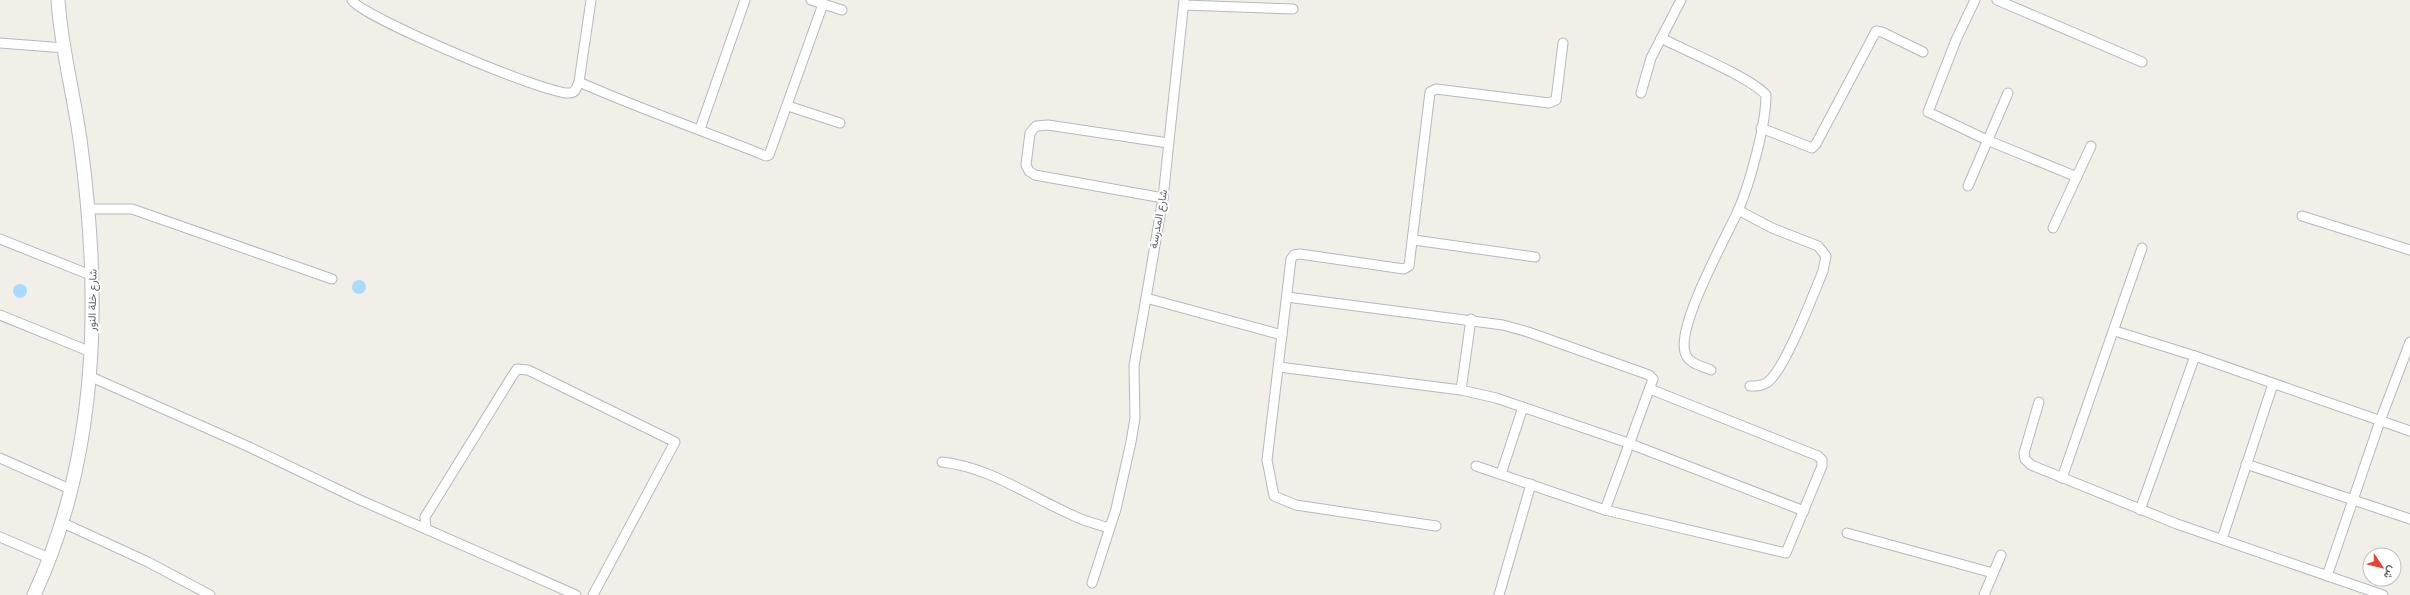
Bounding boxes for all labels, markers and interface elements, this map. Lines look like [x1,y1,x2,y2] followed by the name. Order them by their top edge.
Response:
[1147,188,1171,250] street label: شارع المدرسة
[85,269,101,332] street label: شارع خلة النور
[2362,547,2402,587] north arrow
[2381,563,2399,582] text: ش

